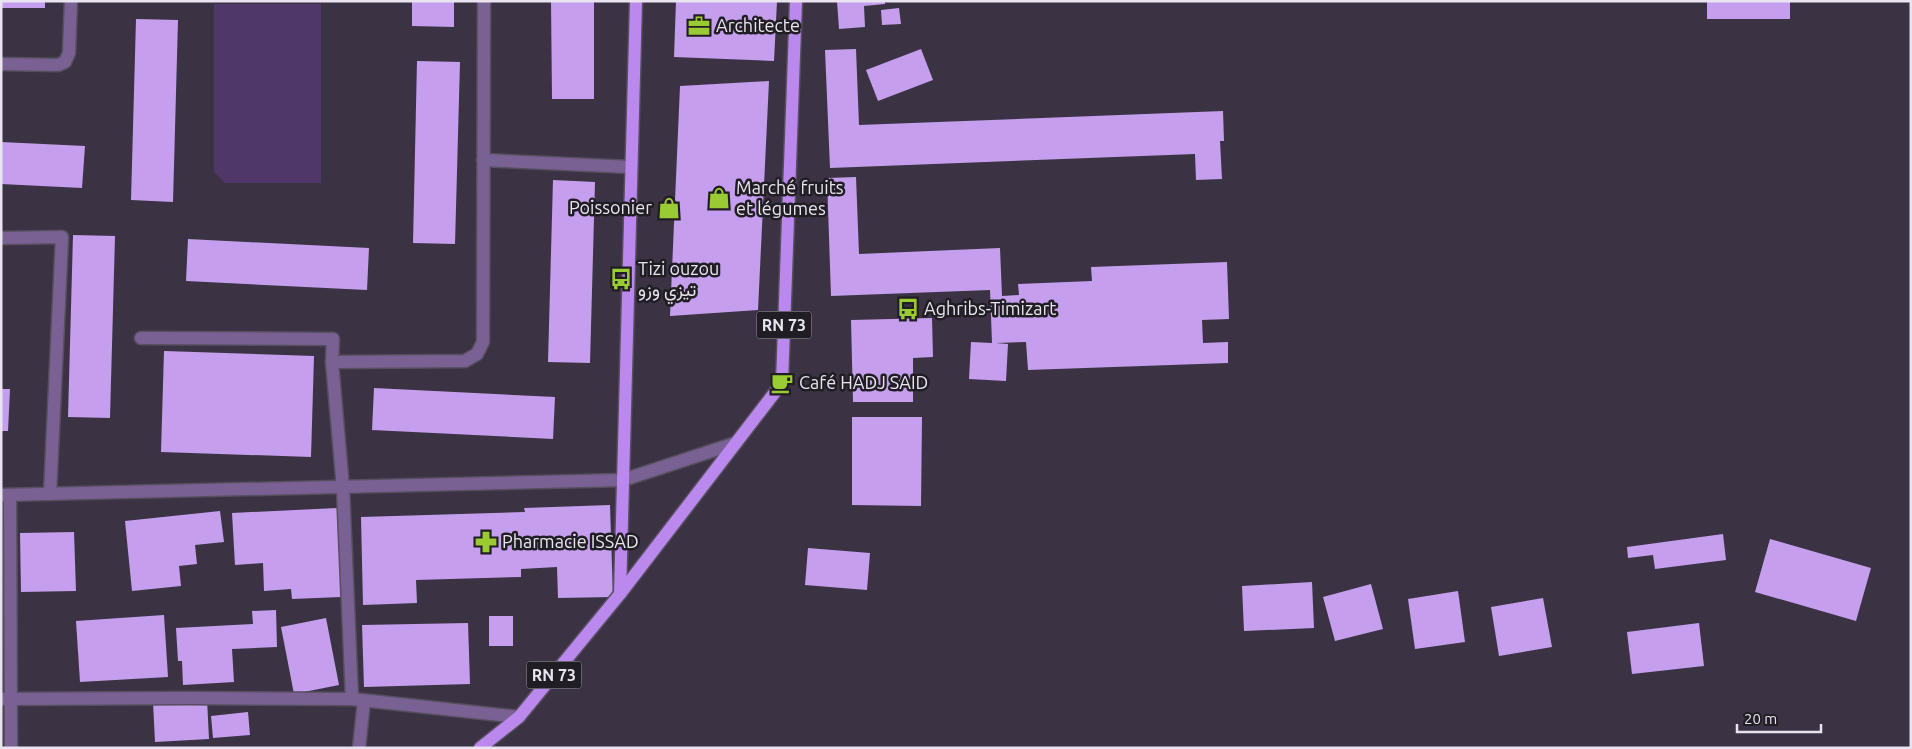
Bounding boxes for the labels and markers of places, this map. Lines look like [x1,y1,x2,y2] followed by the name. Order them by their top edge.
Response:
[686,13,712,39] office icon: Architecte
[716,15,800,35] place label: Architecte
[736,177,844,218] place label: Marché fruits et légumes
[706,185,732,211] shop icon: Marché fruits et légumes
[656,195,682,221] shop icon: Poissonier
[569,197,652,217] place label: Poissonier
[638,258,719,305] place label: Tizi ouzou تيزي وزو
[608,266,634,292] bus stop icon: Tizi ouzou تيزي وزو
[895,296,921,322] bus stop icon: Aghribs-Timizart
[924,298,1056,318] place label: Aghribs-Timizart
[769,370,795,396] cafe icon: Café HADJ SAID
[799,372,928,392] place label: Café HADJ SAID
[473,529,499,555] pharmacy icon: Pharmacie ISSAD
[502,531,639,551] place label: Pharmacie ISSAD

